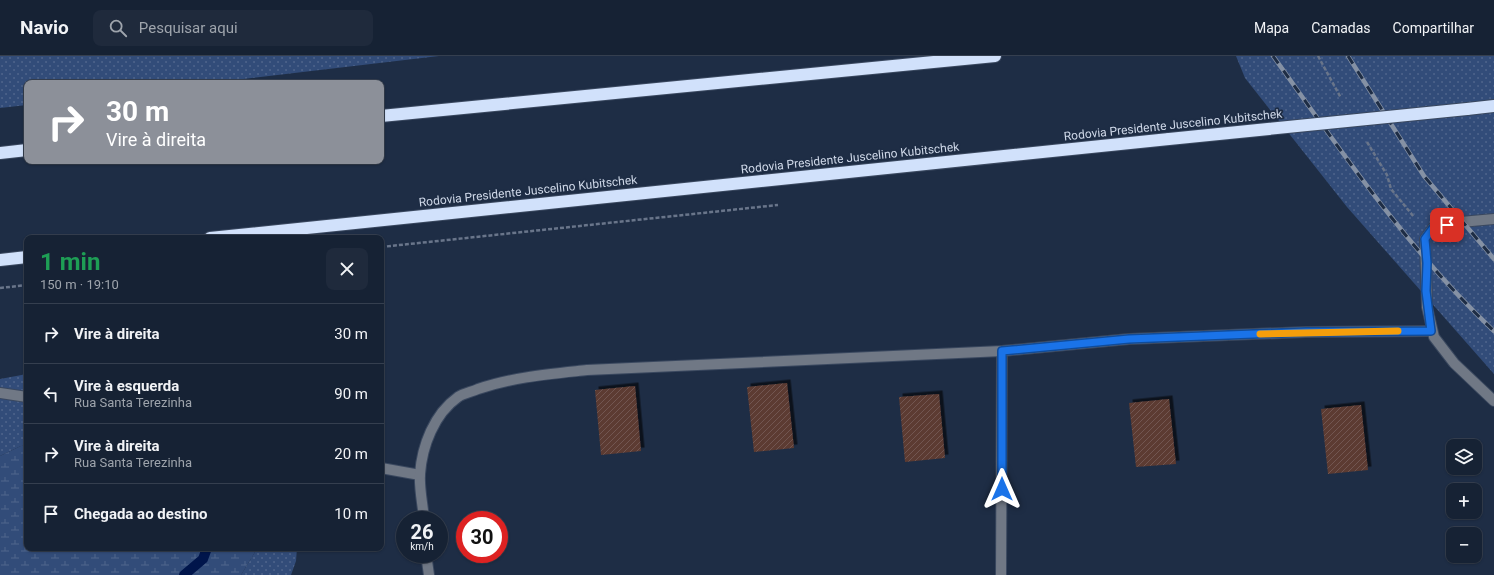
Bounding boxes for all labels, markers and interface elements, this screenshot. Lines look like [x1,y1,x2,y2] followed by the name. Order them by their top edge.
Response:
[93,10,373,46] search box
[20,16,69,39] text: Navio
[107,17,129,39] icon: search
[139,19,238,37] text: Pesquisar aqui
[1254,20,1289,36] text: Mapa
[1311,20,1371,36] text: Camadas
[1393,20,1474,36] text: Compartilhar
[106,95,169,128] text: 30 m
[40,96,92,148] icon: right
[1063,106,1284,143] street label: Rodovia Presidente Juscelino Kubitschek
[106,129,206,150] text: Vire à direita
[740,139,961,176] street label: Rodovia Presidente Juscelino Kubitschek
[418,172,639,209] street label: Rodovia Presidente Juscelino Kubitschek
[1430,208,1464,242] pin
[1436,214,1458,236] icon: arrive
[40,248,100,276] text: 1 min
[326,248,368,290] button: close
[40,277,119,292] text: 150 m · 19:10
[40,323,62,345] icon: right
[74,325,160,343] text: Vire à direita
[334,325,368,343] text: 30 m
[74,377,179,395] text: Vire à esquerda
[40,383,62,405] icon: left
[334,385,368,403] text: 90 m
[74,395,192,410] text: Rua Santa Terezinha
[74,437,160,455] text: Vire à direita
[1446,439,1482,563] map controls
[1446,439,1482,475] button: layers
[40,443,62,465] icon: right
[334,445,368,463] text: 20 m
[74,455,192,470] text: Rua Santa Terezinha
[981,468,1023,510] position arrow
[1446,483,1482,519] button: +
[40,503,62,525] icon: arrive
[74,505,208,523] text: Chegada ao destino
[334,505,368,523] text: 10 m
[456,511,508,563] speed limit sign: 30
[411,520,433,544] text: 26
[1446,527,1482,563] button: −
[410,541,434,552] text: km/h

